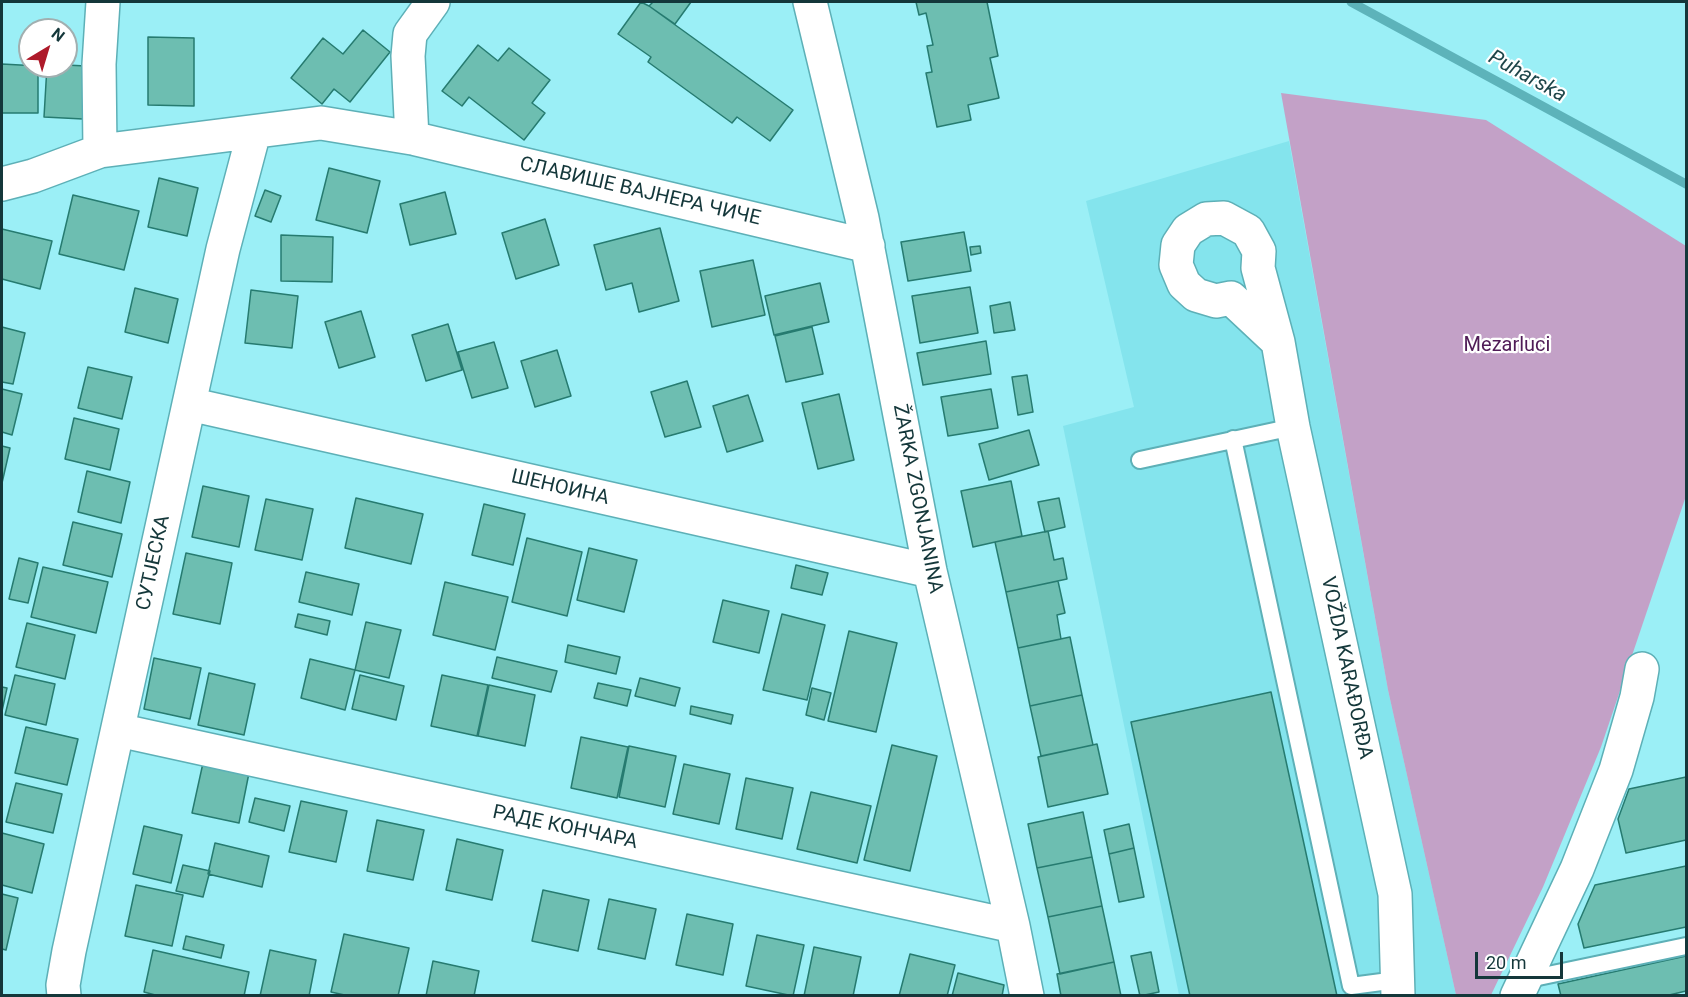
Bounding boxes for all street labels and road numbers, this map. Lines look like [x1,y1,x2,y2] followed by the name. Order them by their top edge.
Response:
[517,153,763,231] street label: СЛАВИШЕ ВАЈНЕРА ЧИЧЕ
[887,402,947,596] street label: ŽARKA ZGONJANINA
[509,465,611,511] street label: ШЕНОИНА
[132,513,176,613] street label: СУТЈЕСКА
[1315,575,1377,761] street label: VOŽDA KARAĐORĐA
[490,801,640,855] street label: РАДЕ КОНЧАРА

